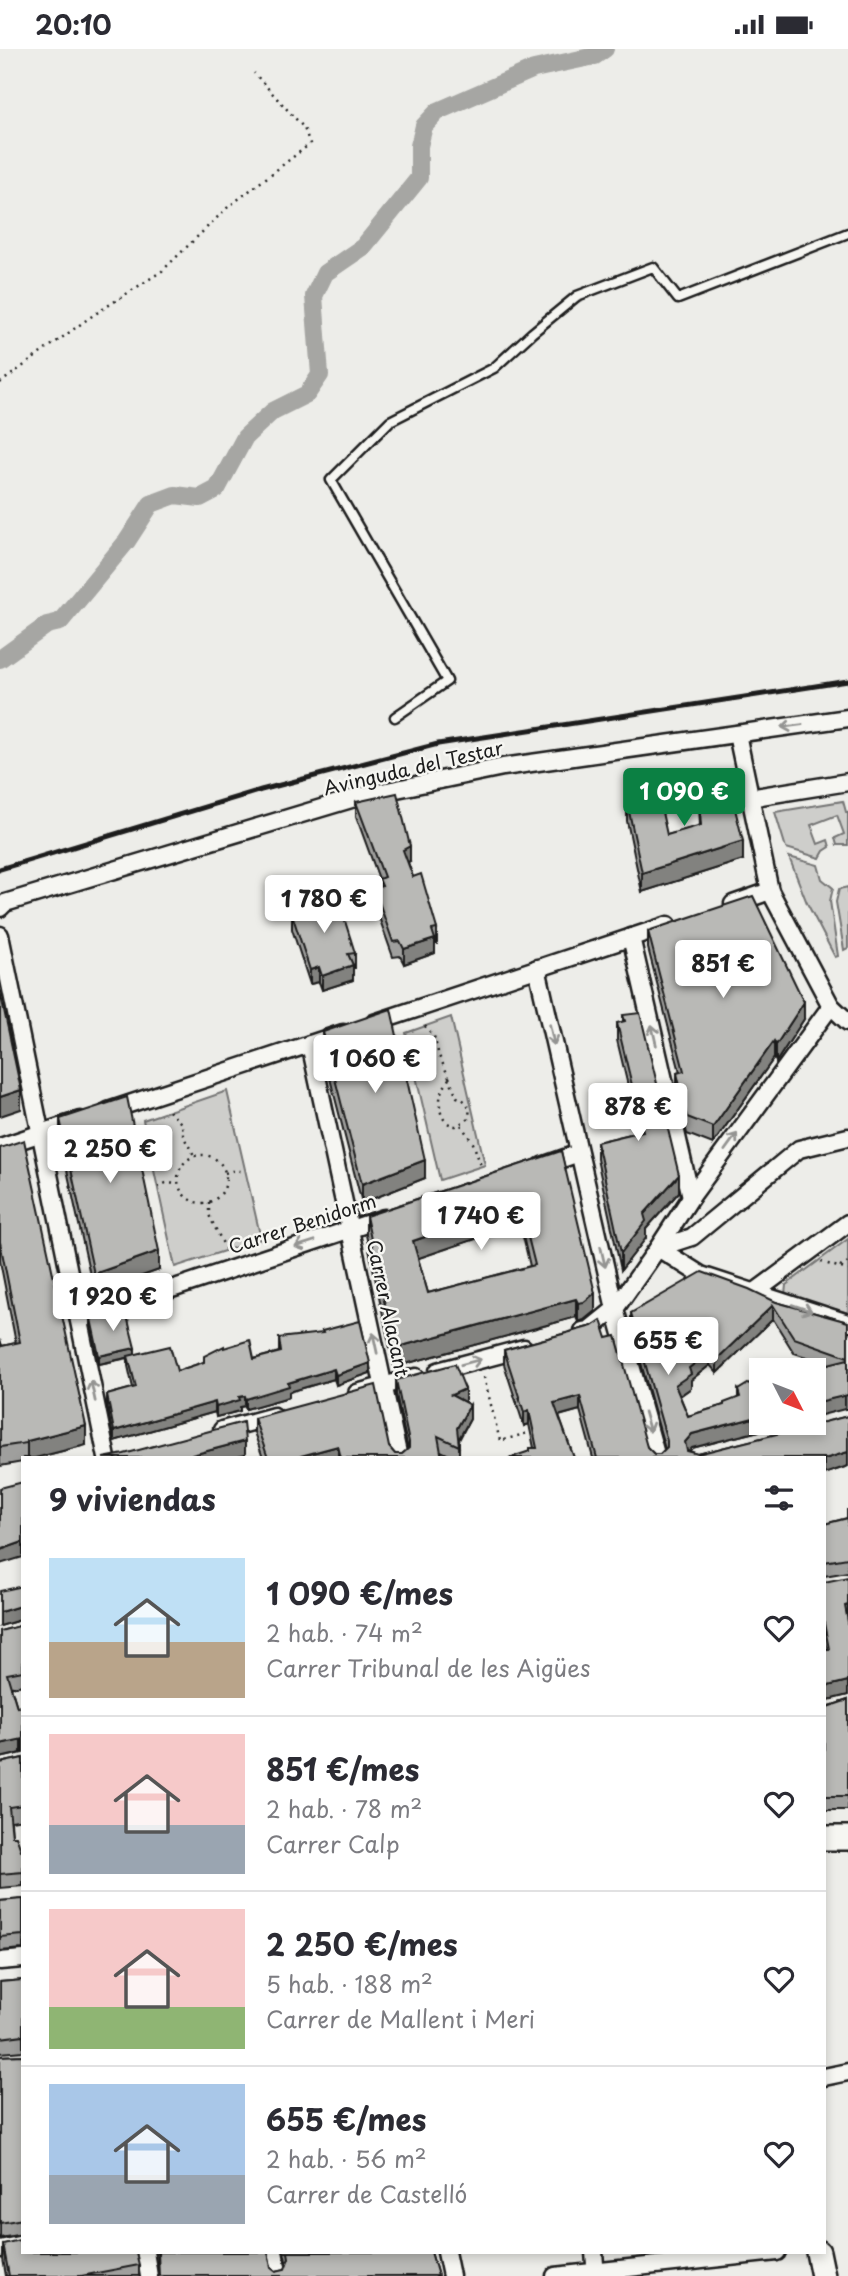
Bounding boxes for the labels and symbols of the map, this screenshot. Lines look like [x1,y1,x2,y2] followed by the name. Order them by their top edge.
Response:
[782,720,804,733] one-way arrow
[320,733,506,801] street label: Avinguda del Testar
[619,769,749,828] pin: 1 090 €
[259,875,389,935] pin: 1 780 €
[674,941,772,1000] pin: 851 €
[546,1023,560,1046] one-way arrow
[647,1024,660,1047] one-way arrow
[310,1035,440,1095] pin: 1 060 €
[589,1083,687,1143] pin: 878 €
[45,1125,175,1185] pin: 2 250 €
[724,1133,738,1152] one-way arrow
[225,1186,379,1260] street label: Carrer Benidorm
[416,1193,546,1252] pin: 1 740 €
[361,1237,417,1379] street label: Carrer Alacant
[295,1239,317,1251] one-way arrow
[596,1245,610,1268] one-way arrow
[48,1273,178,1333] pin: 1 920 €
[790,1302,812,1315] one-way arrow
[619,1317,717,1377] pin: 655 €
[368,1332,381,1355] one-way arrow
[459,1355,482,1368] one-way arrow
[749,1358,826,1435] north arrow
[86,1380,100,1403] one-way arrow
[641,1410,654,1433] one-way arrow

